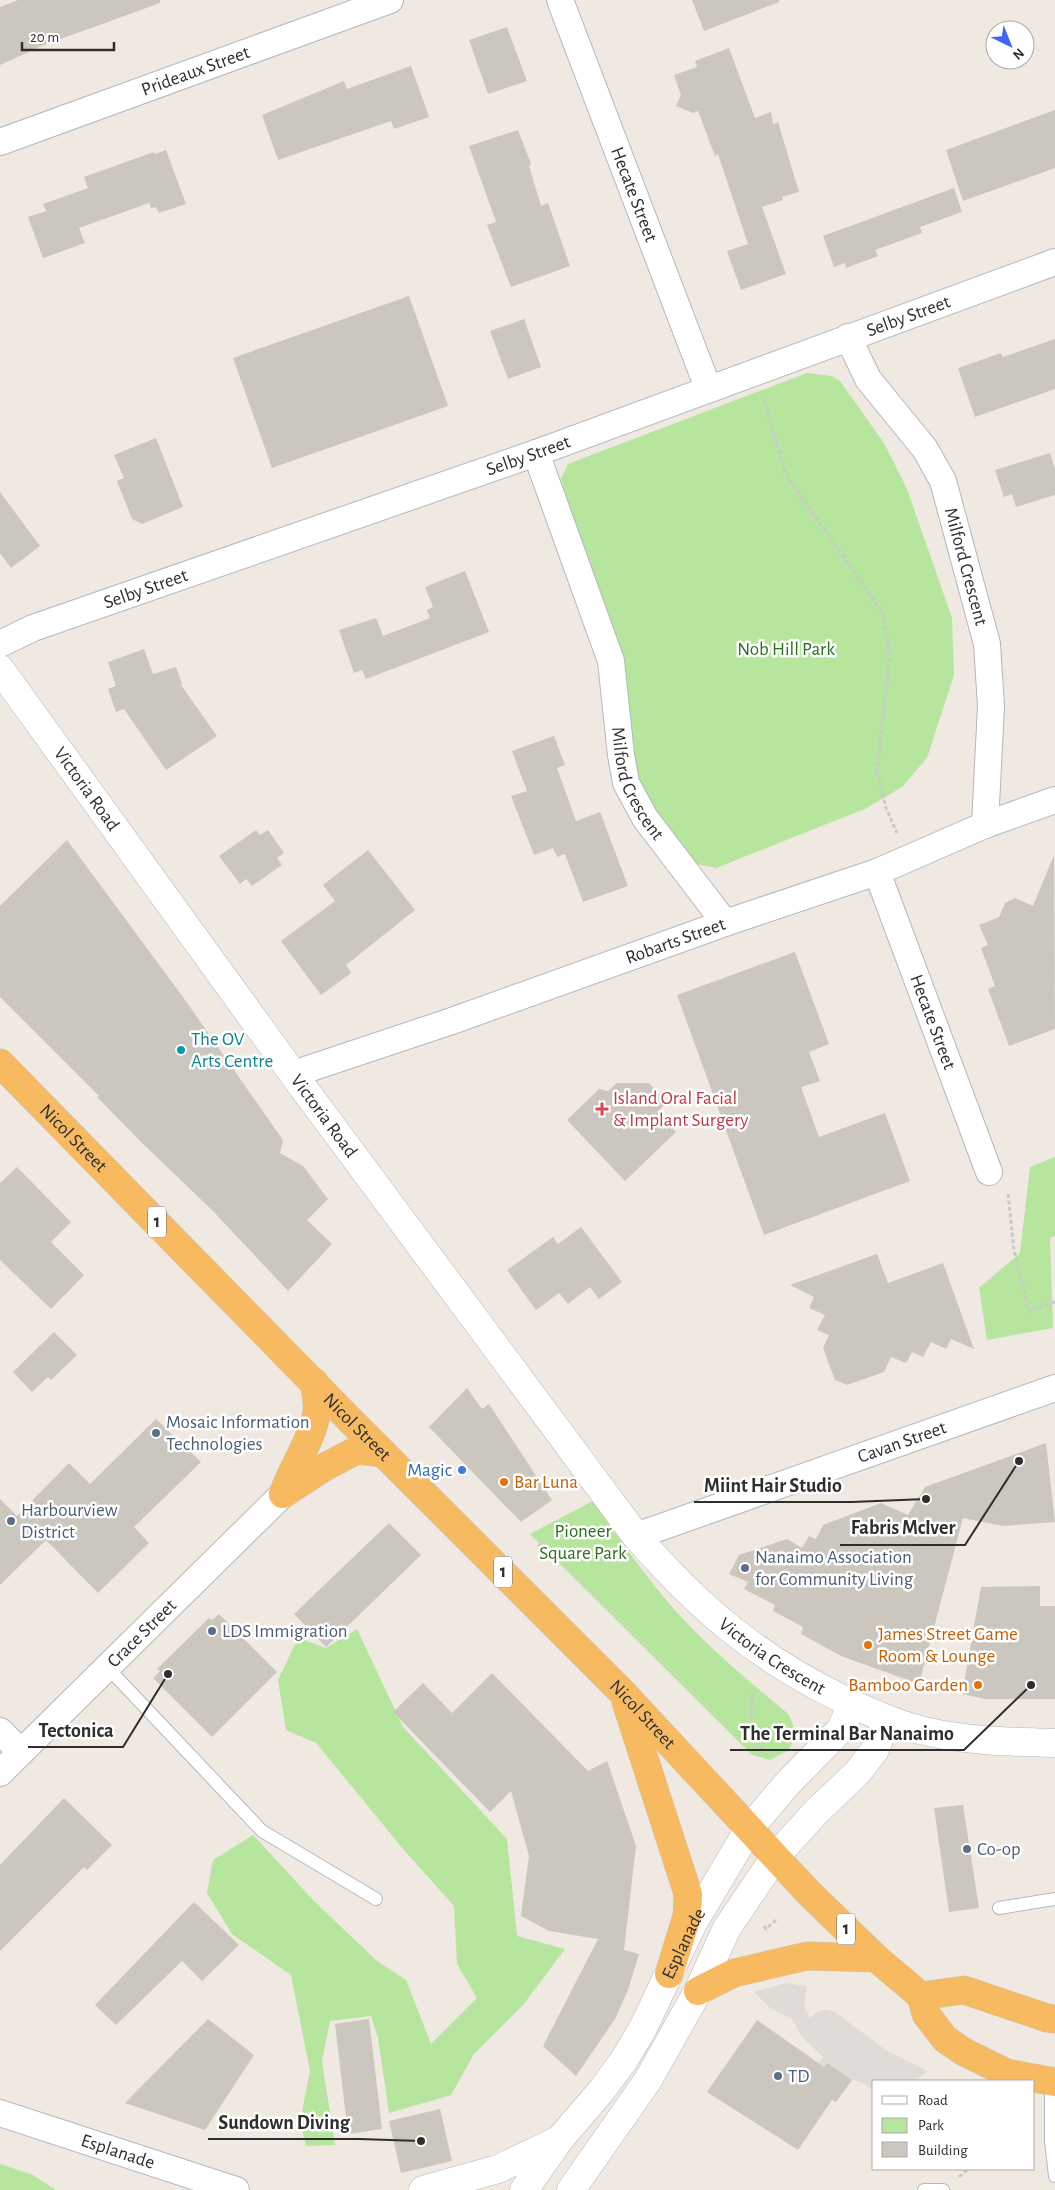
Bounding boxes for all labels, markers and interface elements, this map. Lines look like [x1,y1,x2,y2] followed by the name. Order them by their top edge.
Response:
[22,20,115,52] scale bar
[985,20,1035,70] north arrow
[30,30,59,45] text: 20 m
[139,42,252,99] street label: Prideaux Street
[1010,45,1027,62] text: N
[607,144,661,244] street label: Hecate Street
[864,292,953,340] street label: Selby Street
[484,432,573,479] street label: Selby Street
[941,505,991,628] street label: Milford Crescent
[101,565,190,612] street label: Selby Street
[737,640,835,659] park label: Nob Hill Park
[609,726,668,843] street label: Milford Crescent
[50,744,123,834] street label: Victoria Road
[623,914,728,967] street label: Robarts Street
[907,972,959,1072] street label: Hecate Street
[191,1030,273,1071] place label: The OV Arts Centre
[175,1044,187,1056] marker: The OV Arts Centre
[287,1071,361,1161] street label: Victoria Road
[613,1089,748,1130] place label: Island Oral Facial & Implant Surgery
[36,1100,111,1176] street label: Nicol Street
[595,1102,609,1116] marker: Island Oral Facial & Implant Surgery
[148,1206,166,1238] road number: 1
[320,1390,395,1465] street label: Nicol Street
[166,1413,310,1454] place label: Mosaic Information Technologies
[855,1418,949,1466] street label: Cavan Street
[150,1427,162,1439] marker: Mosaic Information Technologies
[407,1461,452,1480] place label: Magic
[456,1464,468,1476] marker: Magic
[694,1467,852,1502] callout: Miint Hair Studio
[514,1473,578,1492] place label: Bar Luna
[498,1476,510,1488] marker: Bar Luna
[704,1476,842,1496] text: Miint Hair Studio
[21,1501,118,1542] place label: Harbourview District
[840,1510,965,1545] callout: Fabris McIver
[5,1515,17,1527] marker: Harbourview District
[851,1518,955,1538] text: Fabris McIver
[539,1522,627,1563] park label: Pioneer Square Park
[755,1548,914,1589] place label: Nanaimo Association for Community Living
[494,1556,512,1588] road number: 1
[739,1562,751,1574] marker: Nanaimo Association for Community Living
[104,1596,180,1671] street label: Crace Street
[715,1614,828,1698] street label: Victoria Crescent
[222,1622,348,1641] place label: LDS Immigration
[206,1625,218,1637] marker: LDS Immigration
[878,1625,1018,1666] place label: James Street Game Room & Lounge
[862,1639,874,1651] marker: James Street Game Room & Lounge
[606,1676,679,1753] street label: Nicol Street
[848,1676,968,1695] place label: Bamboo Garden
[972,1679,984,1691] marker: Bamboo Garden
[28,1712,123,1747] callout: Tectonica
[730,1715,964,1750] callout: The Terminal Bar Nanaimo
[38,1721,114,1741] text: Tectonica
[740,1724,954,1744] text: The Terminal Bar Nanaimo
[977,1840,1021,1859] place label: Co-op
[961,1843,973,1855] marker: Co-op
[658,1905,709,1982] street label: Esplanade
[837,1914,855,1945] road number: 1
[788,2067,810,2086] place label: TD
[772,2070,784,2082] marker: TD
[872,2080,1035,2170] legend
[918,2093,948,2108] text: Road
[208,2104,359,2139] callout: Sundown Diving
[218,2113,351,2133] text: Sundown Diving
[918,2118,944,2133] text: Park
[79,2131,157,2172] street label: Esplanade
[918,2143,968,2158] text: Building

